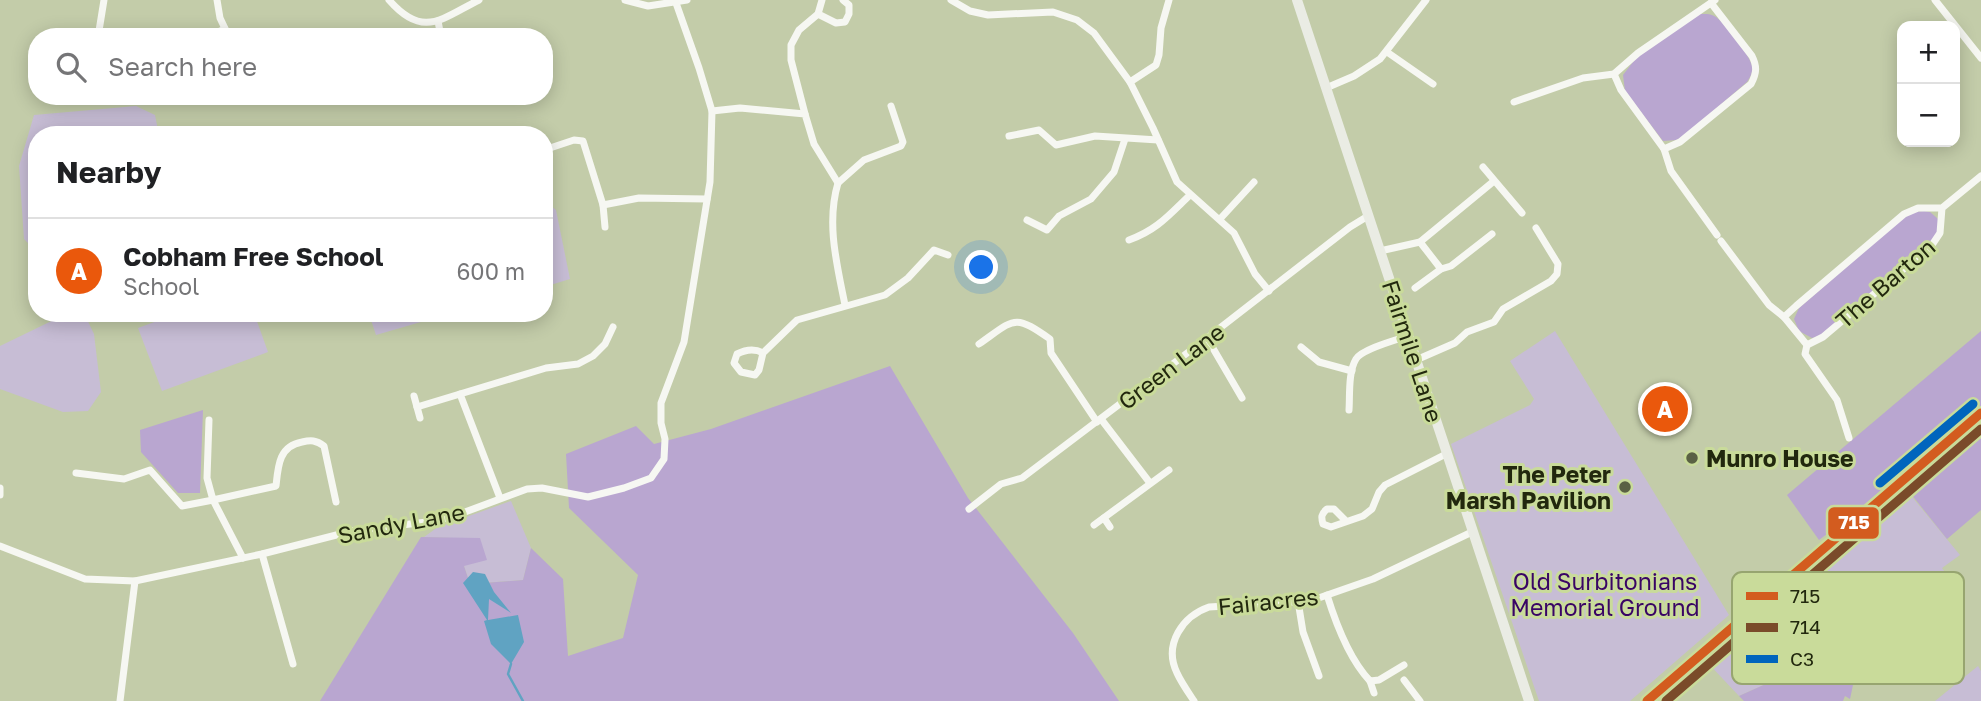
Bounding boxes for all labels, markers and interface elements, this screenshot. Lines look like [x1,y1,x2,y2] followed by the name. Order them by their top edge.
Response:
[1897,21,1960,147] map controls
[1897,21,1960,84] button: +
[28,28,553,105] search box
[52,48,90,86] icon: search
[108,51,257,82] text: Search here
[1897,84,1960,147] button: −
[56,154,161,190] text: Nearby
[1830,232,1940,334] street label: The Barton
[123,241,384,272] text: Cobham Free School
[964,250,998,284] your location
[71,257,87,285] text: A
[456,257,525,285] text: 600 m
[123,272,199,300] text: School
[1377,276,1449,426] street label: Fairmile Lane
[1113,317,1229,415] street label: Green Lane
[1642,383,1688,435] pin: A
[1706,444,1854,472] place label: Munro House
[1684,450,1700,466] marker: Munro House
[1446,460,1611,514] place label: The Peter Marsh Pavilion
[1617,479,1633,495] marker: The Peter Marsh Pavilion
[335,497,467,549] street label: Sandy Lane
[1827,506,1880,540] line badge: 715
[1838,510,1870,533] text: 715
[1510,567,1700,621] park label: Old Surbitonians Memorial Ground
[1732,572,1964,684] legend
[1216,582,1320,620] street label: Fairacres
[1790,584,1820,607] text: 715
[1790,615,1821,638] text: 714
[1790,647,1814,670] text: C3

